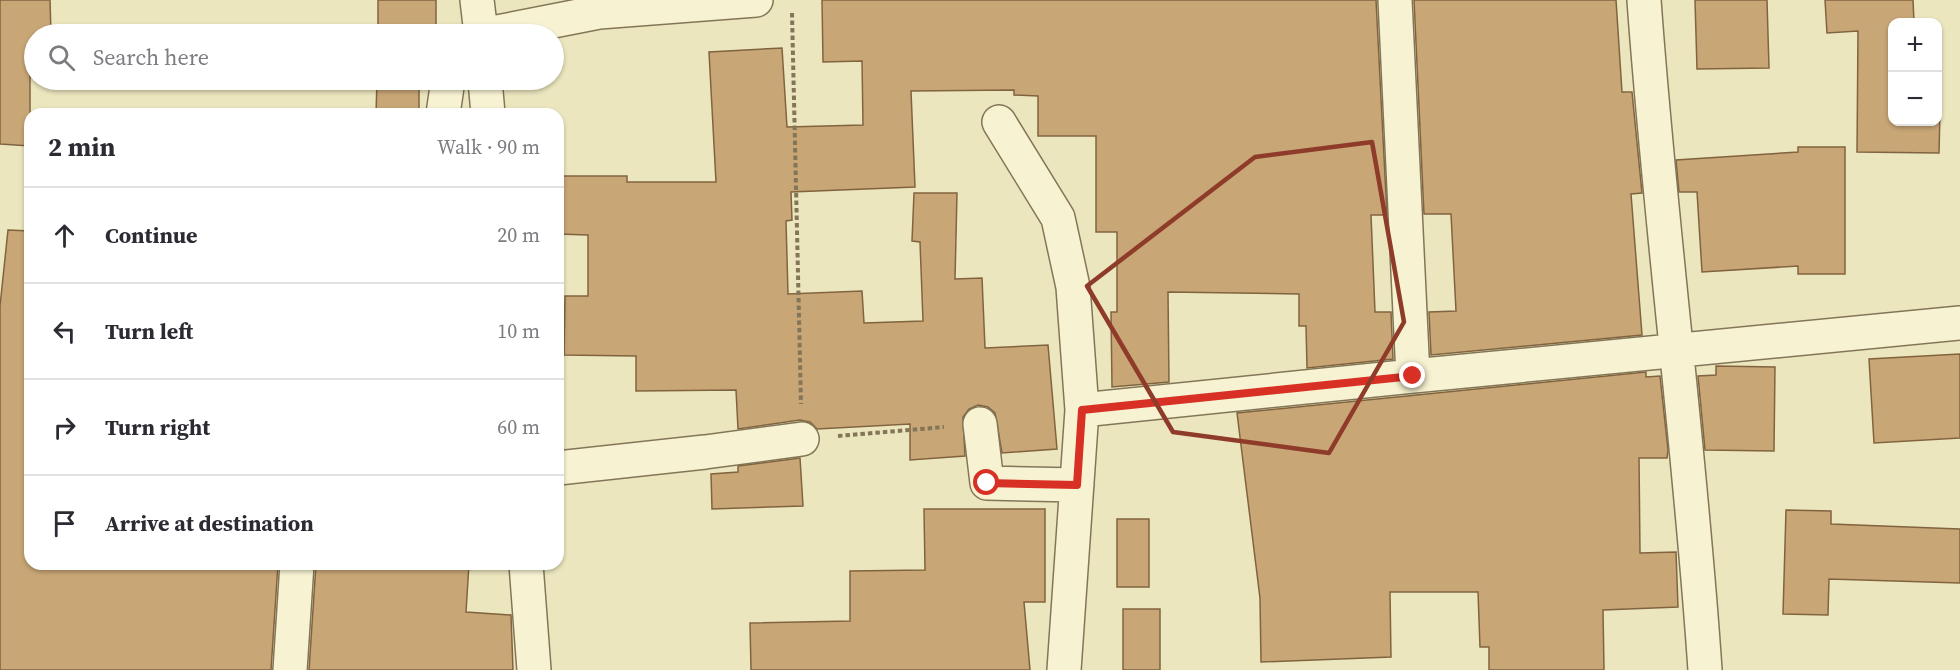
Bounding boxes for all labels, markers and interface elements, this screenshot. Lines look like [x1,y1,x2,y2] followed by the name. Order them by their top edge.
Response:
[1888,18,1942,126] map controls
[1888,18,1942,72] button: +
[24,24,564,90] search box
[45,41,78,74] icon: search
[93,42,209,72] text: Search here
[1888,72,1942,126] button: −
[48,129,115,165] text: 2 min
[437,133,540,161] text: Walk · 90 m
[48,219,81,252] icon: ahead
[105,220,198,250] text: Continue
[497,221,540,249] text: 20 m
[48,315,81,348] icon: left
[105,316,193,346] text: Turn left
[497,317,540,345] text: 10 m
[1399,362,1425,388] route end
[48,411,81,444] icon: right
[105,412,210,442] text: Turn right
[497,413,540,441] text: 60 m
[973,469,999,495] route start
[48,507,81,540] icon: arrive
[105,508,314,538] text: Arrive at destination

